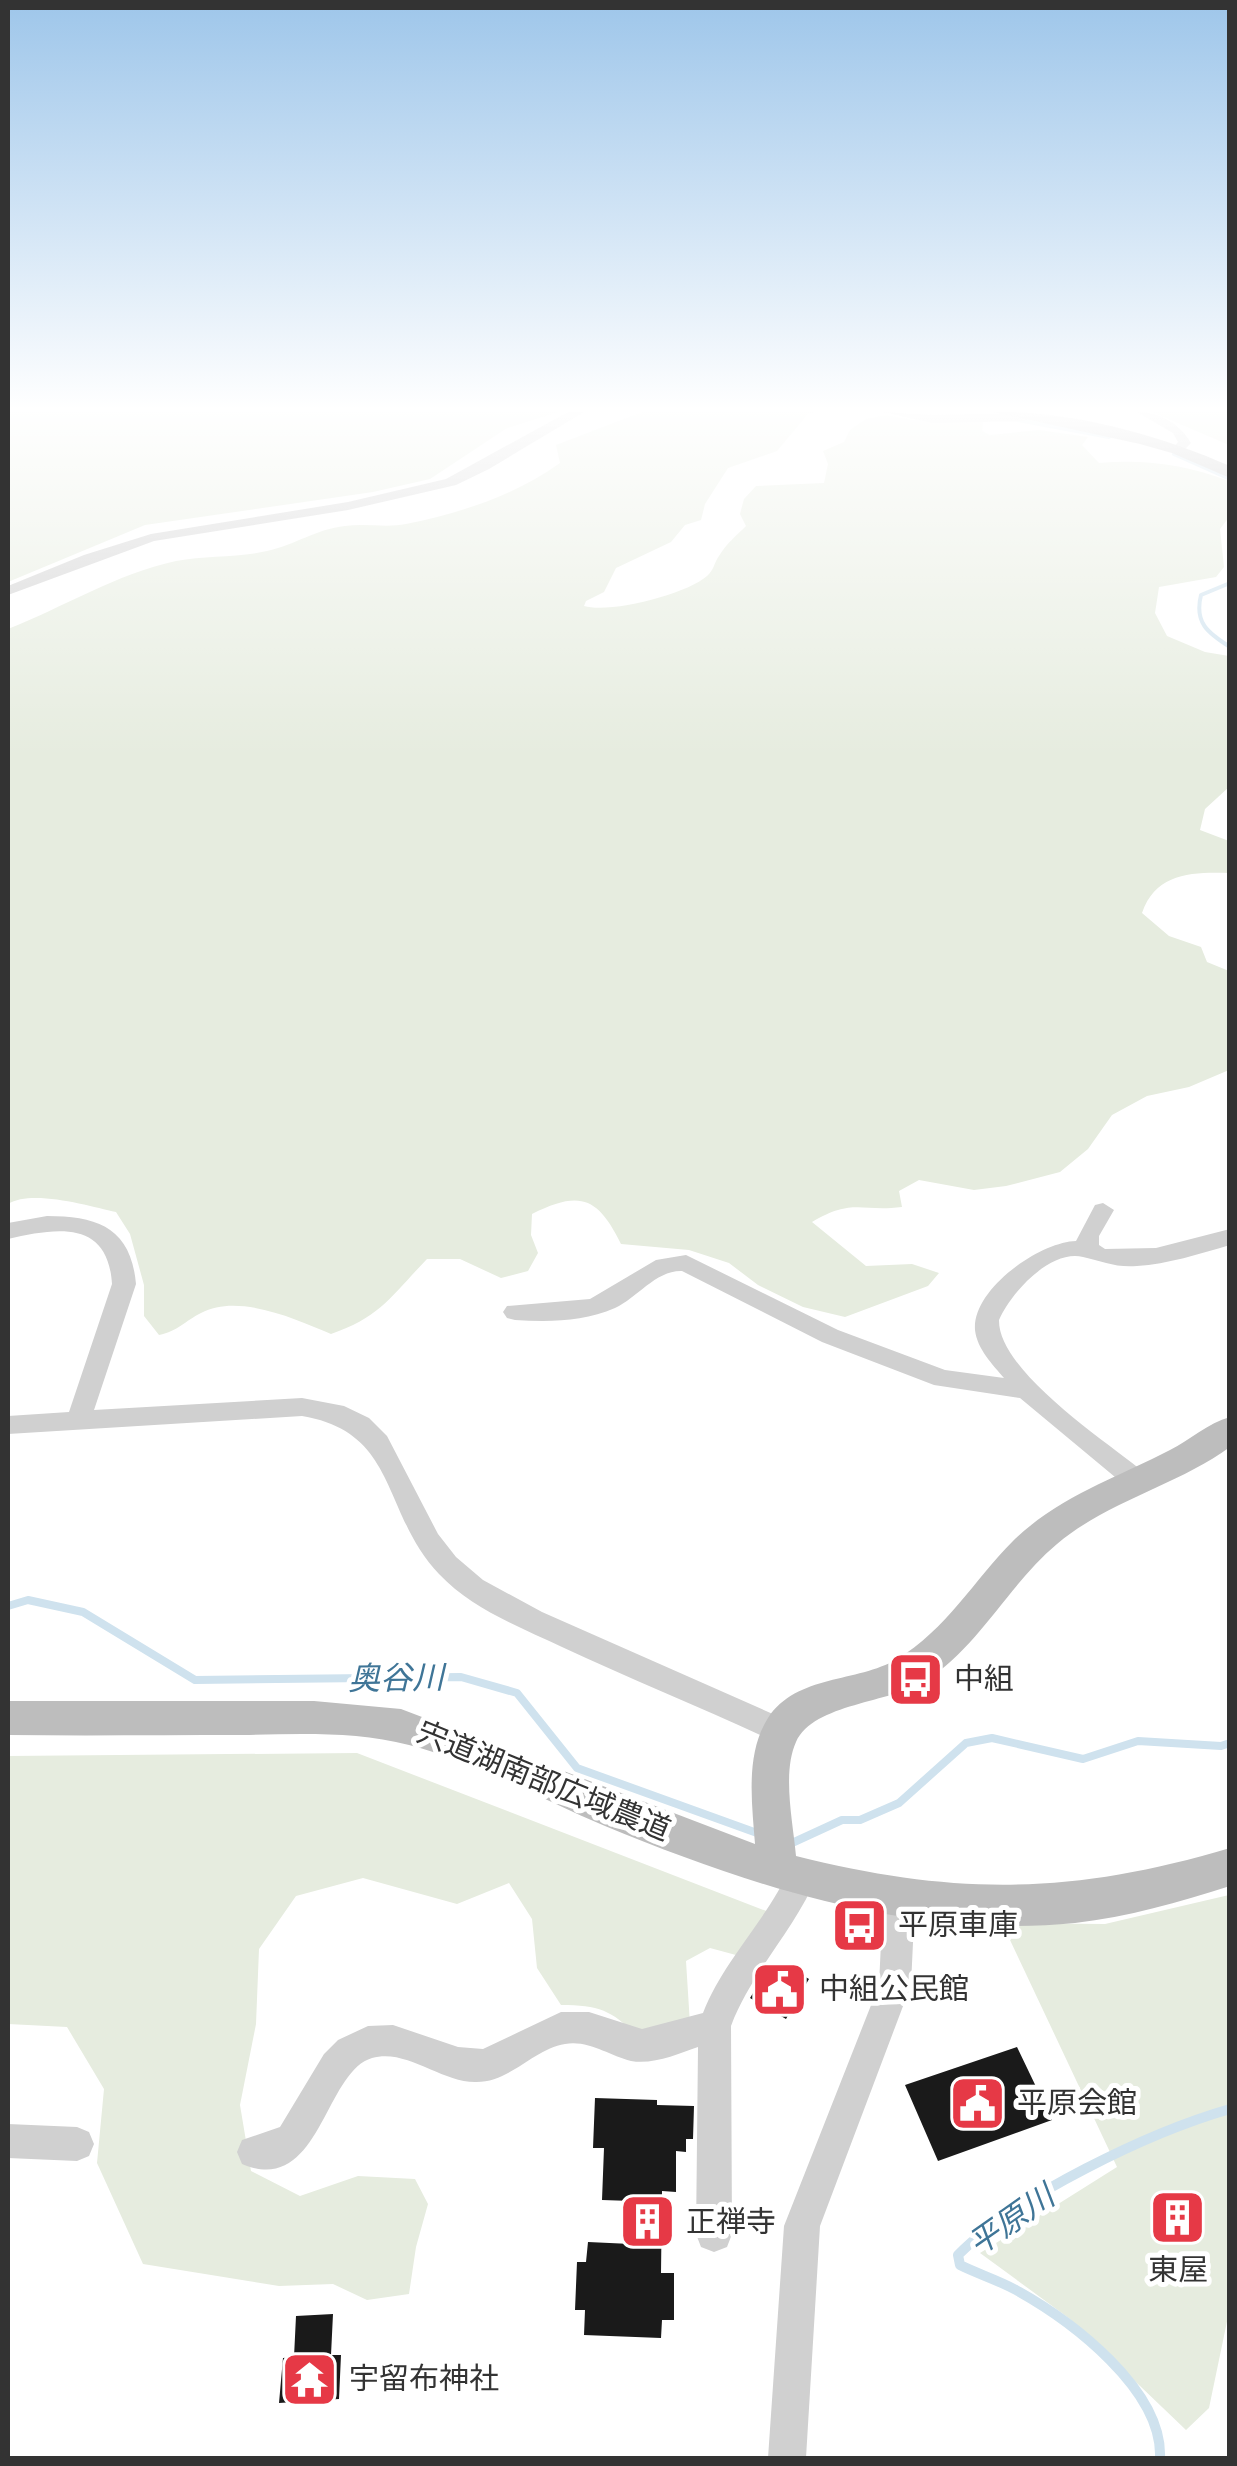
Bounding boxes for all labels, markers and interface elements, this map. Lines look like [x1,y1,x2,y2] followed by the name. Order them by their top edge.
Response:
[885,1649,945,1709] bus stop icon: 中組
[348,1657,447,1698] water label: 奥谷川
[954,1660,1014,1696] place label: 中組
[412,1713,676,1847] street label: 宍道湖南部広域農道
[829,1895,889,1955] bus stop icon: 平原車庫
[898,1906,1018,1942] place label: 平原車庫
[750,1959,810,2019] public building icon: 中組公民館
[819,1970,969,2006] place label: 中組公民館
[948,2073,1008,2133] public building icon: 平原会館
[1017,2084,1137,2120] place label: 平原会館
[960,2174,1064,2263] water label: 平原川
[1148,2187,1208,2247] building icon: 東屋
[617,2192,677,2252] building icon: 正禅寺
[686,2203,776,2239] place label: 正禅寺
[1148,2251,1208,2287] place label: 東屋
[280,2349,340,2409] temple icon: 宇留布神社
[349,2360,499,2396] place label: 宇留布神社

